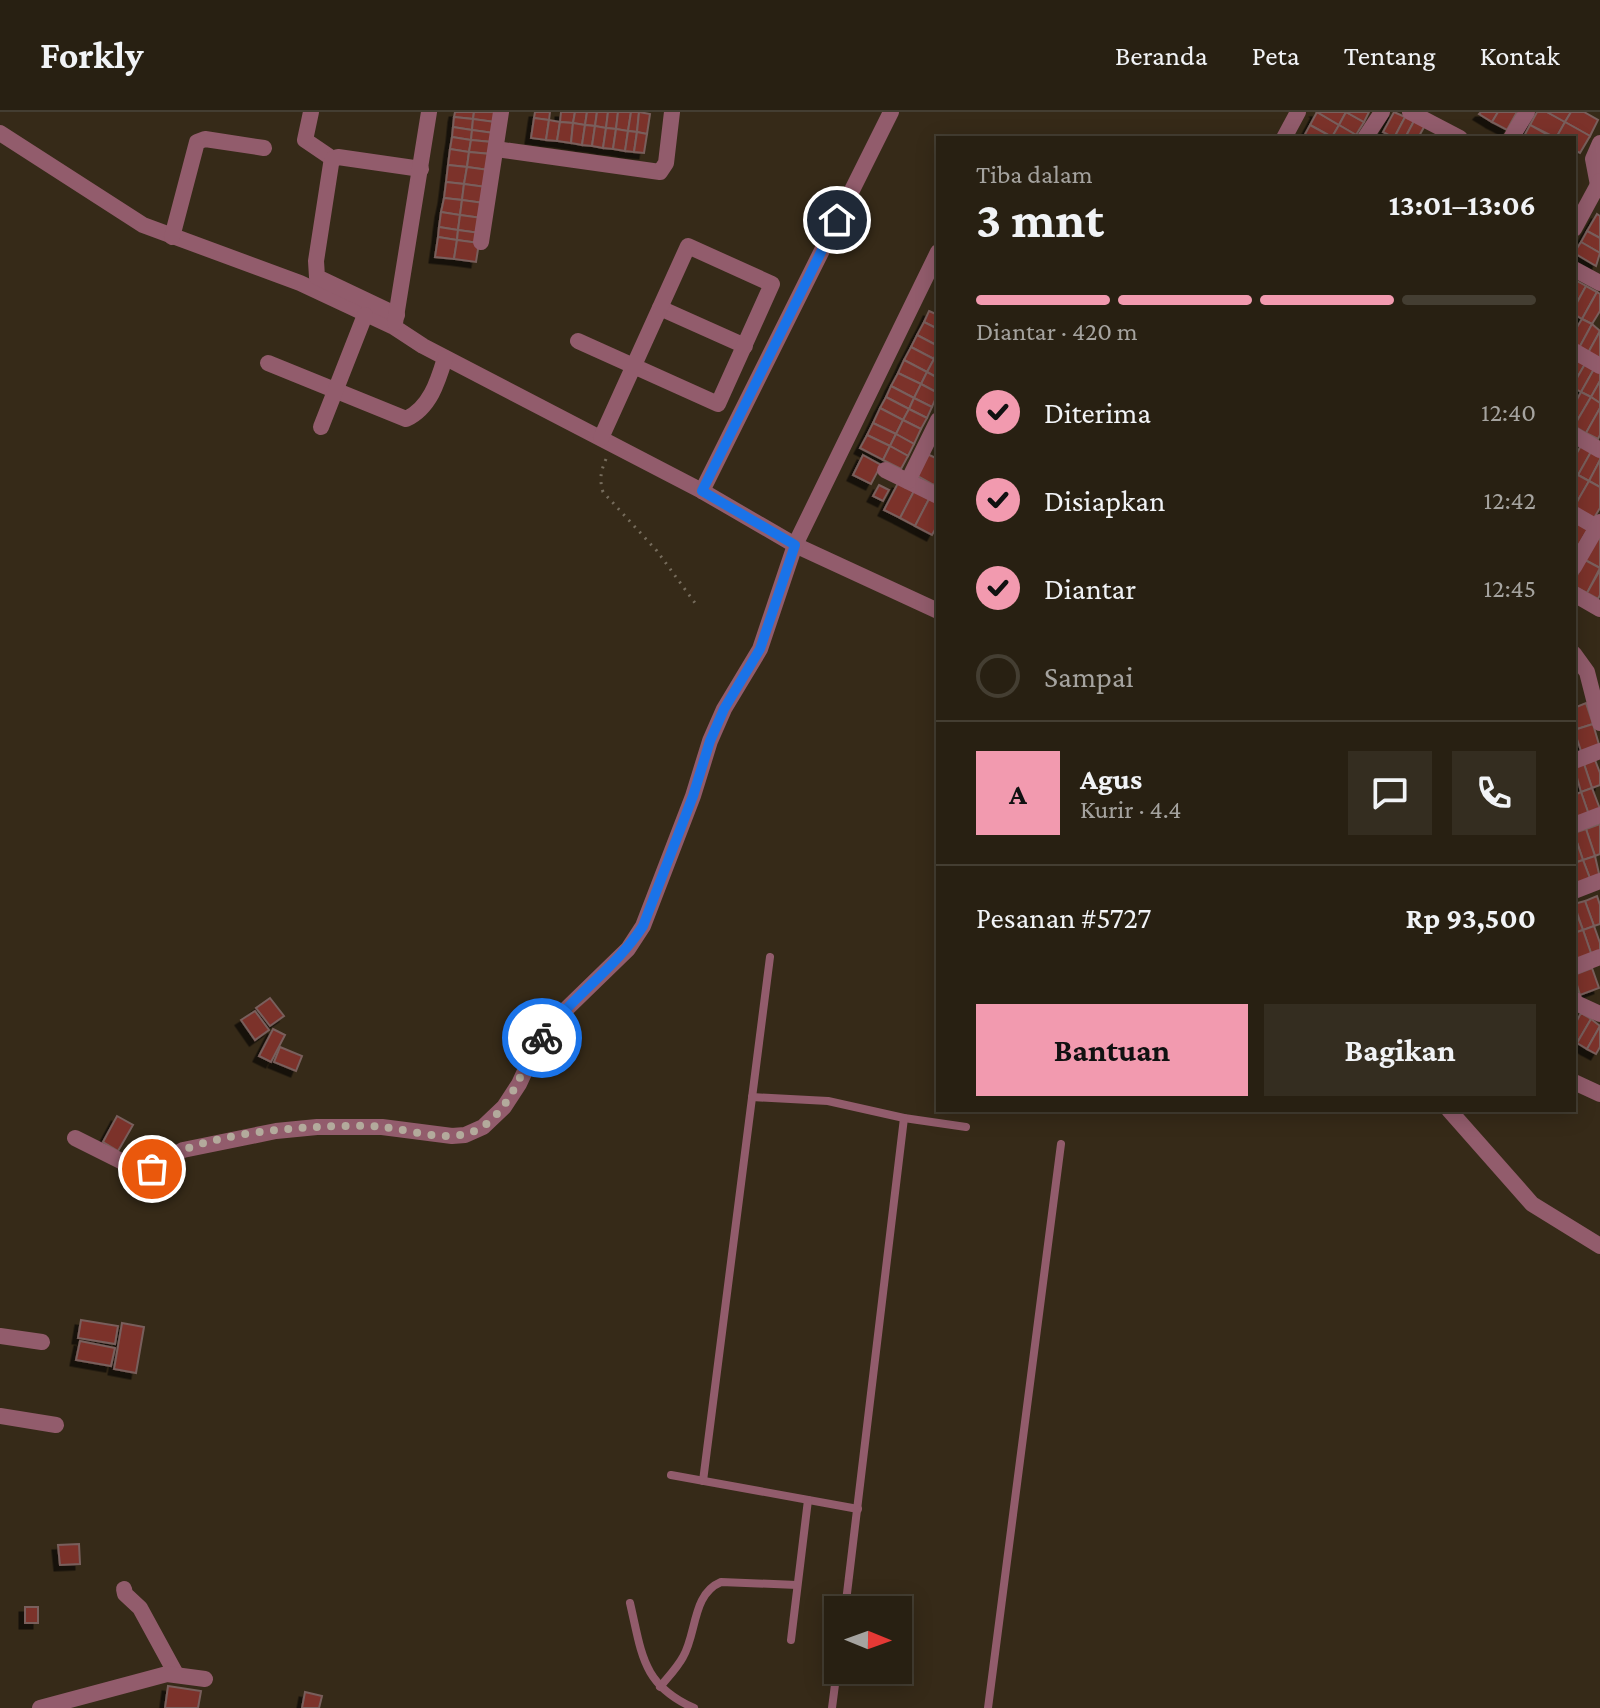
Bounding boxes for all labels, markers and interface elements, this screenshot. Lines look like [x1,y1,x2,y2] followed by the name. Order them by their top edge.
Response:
[40,34,143,76] text: Forkly
[1115,40,1208,71] text: Beranda
[1252,40,1300,71] text: Peta
[1344,40,1436,71] text: Tentang
[1480,40,1560,71] text: Kontak
[976,160,1093,189] text: Tiba dalam
[803,186,871,254] pin
[1389,188,1536,221] text: 13:01–13:06
[976,190,1104,248] text: 3 mnt
[815,198,859,242] icon: home
[976,317,1138,346] text: Diantar · 420 m
[976,390,1020,434] icon: check
[1044,396,1151,429] text: Diterima
[1481,398,1536,427] text: 12:40
[976,478,1020,522] icon: check
[1044,484,1165,517] text: Disiapkan
[1484,486,1536,515] text: 12:42
[976,566,1020,610] icon: check
[1044,572,1136,605] text: Diantar
[1484,574,1536,603] text: 12:45
[1044,660,1134,693] text: Sampai
[1348,751,1432,835] button: chat
[1452,751,1536,835] button: phone
[1080,762,1142,795] text: Agus
[1009,777,1027,810] text: A
[1080,795,1181,824] text: Kurir · 4.4
[976,901,1151,934] text: Pesanan #5727
[1405,901,1536,934] text: Rp 93,500
[502,998,582,1078] courier
[976,1004,1248,1096] button: Bantuan
[1264,1004,1536,1096] button: Bagikan
[520,1016,564,1060] icon: bike
[118,1135,186,1203] pin
[130,1147,174,1191] icon: bag
[824,1596,912,1684] north arrow
[824,1596,912,1684] map controls

